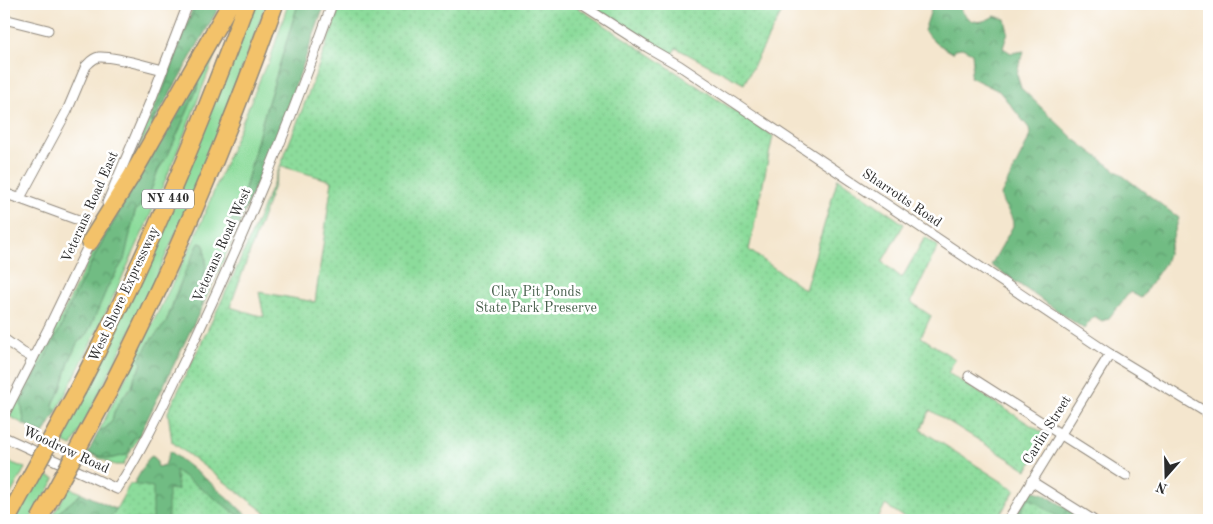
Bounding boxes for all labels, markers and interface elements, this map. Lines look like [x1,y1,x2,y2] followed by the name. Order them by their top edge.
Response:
[59,149,121,265] street label: Veterans Road East
[860,166,944,230] street label: Sharrotts Road
[190,186,254,304] street label: Veterans Road West
[142,190,194,208] road number: NY 440
[87,224,162,364] street label: West Shore Expressway
[475,285,597,315] park label: Clay Pit Ponds State Park Preserve
[1020,393,1074,467] street label: Carlin Street
[21,424,111,476] street label: Woodrow Road
[1140,452,1190,502] north arrow
[1154,479,1169,496] text: N

